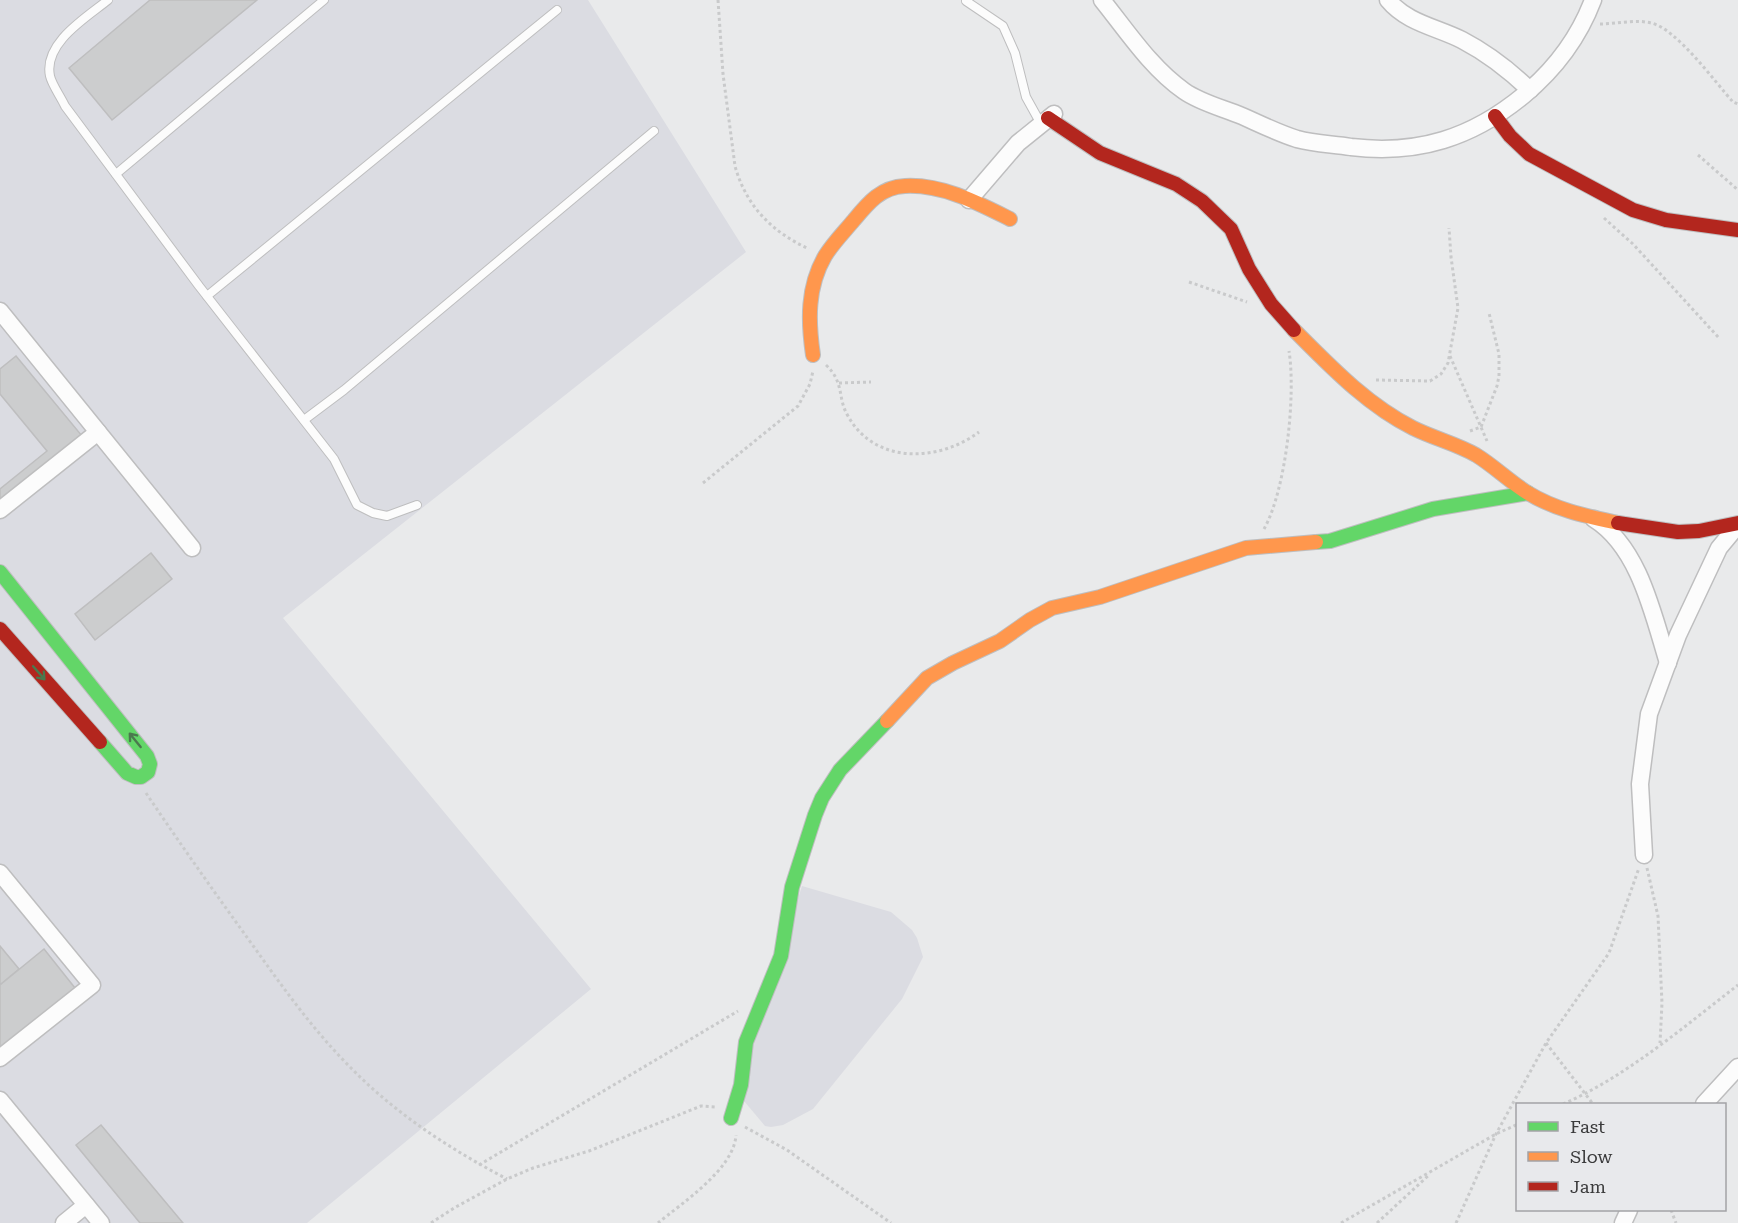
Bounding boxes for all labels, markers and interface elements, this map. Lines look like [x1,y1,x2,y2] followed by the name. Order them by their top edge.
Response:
[32,665,46,680] one-way arrow
[128,733,141,749] one-way arrow
[1516,1103,1726,1211] legend
[1570,1116,1605,1137] text: Fast
[1570,1146,1612,1167] text: Slow
[1570,1176,1606,1197] text: Jam

